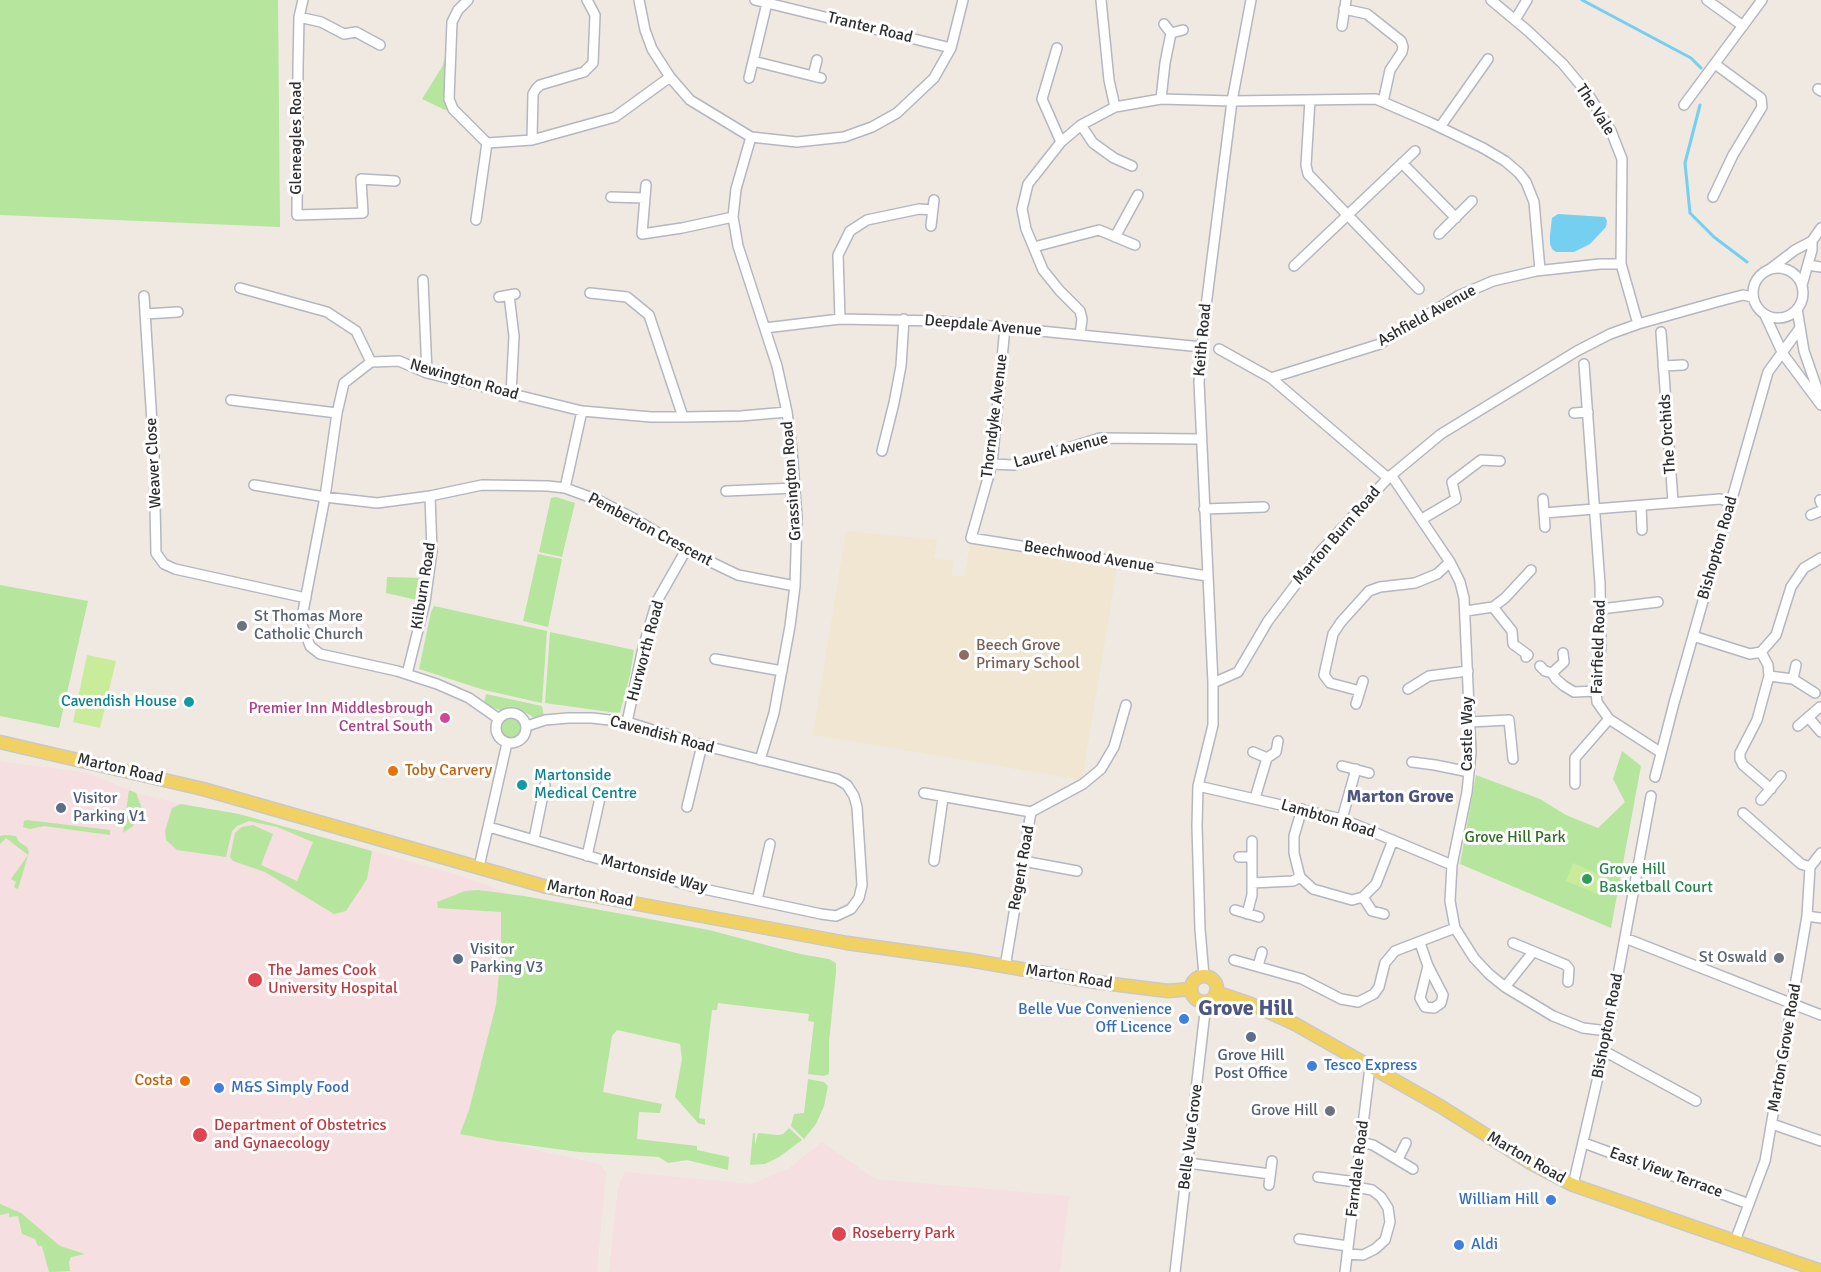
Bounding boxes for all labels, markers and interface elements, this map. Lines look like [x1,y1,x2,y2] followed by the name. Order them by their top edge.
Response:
[826,8,914,48] street label: Tranter Road
[287,81,307,195] street label: Gleneagles Road
[1571,81,1619,139] street label: The Vale
[1374,281,1480,351] street label: Ashfield Avenue
[1190,302,1216,378] street label: Keith Road
[924,311,1042,341] street label: Deepdale Avenue
[978,353,1012,479] street label: Thorndyke Avenue
[407,355,521,405] street label: Newington Road
[1656,393,1680,475] street label: The Orchids
[142,417,166,509] street label: Weaver Close
[778,420,806,542] street label: Grassington Road
[1012,429,1110,473] street label: Laurel Avenue
[1289,483,1385,589] street label: Marton Burn Road
[585,489,715,571] street label: Pemberton Crescent
[1694,494,1742,602] street label: Bishopton Road
[1022,537,1156,577] street label: Beechwood Avenue
[408,541,440,631] street label: Kilburn Road
[623,598,669,704] street label: Hurworth Road
[1588,599,1610,695] street label: Fairfield Road
[254,607,363,645] place label: St Thomas More Catholic Church
[235,619,249,633] marker: St Thomas More Catholic Church
[976,636,1080,674] place label: Beech Grove Primary School
[957,648,971,662] marker: Beech Grove Primary School
[61,692,177,712] place label: Cavendish House
[182,695,196,709] marker: Cavendish House
[1458,697,1478,771] street label: Castle Way
[248,699,433,737] place label: Premier Inn Middlesbrough Central South
[438,711,452,725] marker: Premier Inn Middlesbrough Central South
[608,712,716,758] street label: Cavendish Road
[75,750,165,788] street label: Marton Road
[405,761,492,781] place label: Toby Carvery
[386,764,400,778] marker: Toby Carvery
[534,766,637,804] place label: Martonside Medical Centre
[515,778,529,792] marker: Martonside Medical Centre
[1346,786,1454,808] district label: Marton Grove
[73,789,147,827] place label: Visitor Parking V1
[1278,796,1378,842] street label: Lambton Road
[54,801,68,815] marker: Visitor Parking V1
[1005,824,1039,912] street label: Regent Road
[1464,828,1566,848] park label: Grove Hill Park
[599,851,709,897] street label: Martonside Way
[1599,860,1713,898] place label: Grove Hill Basketball Court
[1580,872,1594,886] marker: Grove Hill Basketball Court
[545,876,635,912] street label: Marton Road
[470,940,544,978] place label: Visitor Parking V3
[1699,948,1767,968] place label: St Oswald
[1772,951,1786,965] marker: St Oswald
[451,952,465,966] marker: Visitor Parking V3
[268,961,398,999] place label: The James Cook University Hospital
[1024,961,1114,993] street label: Marton Road
[246,971,264,989] marker: The James Cook University Hospital
[1588,972,1628,1080] street label: Bishopton Road
[1764,982,1806,1114] street label: Marton Grove Road
[1198,996,1294,1022] district label: Grove Hill
[1018,1000,1172,1038] place label: Belle Vue Convenience Off Licence
[1177,1012,1191,1026] marker: Belle Vue Convenience Off Licence
[1244,1030,1258,1044] marker: Grove Hill Post Office
[1214,1046,1288,1084] place label: Grove Hill Post Office
[1324,1056,1417,1076] place label: Tesco Express
[1305,1059,1319,1073] marker: Tesco Express
[134,1071,173,1091] place label: Costa
[178,1074,192,1088] marker: Costa
[231,1078,349,1098] place label: M&S Simply Food
[212,1081,226,1095] marker: M&S Simply Food
[1175,1083,1207,1191] street label: Belle Vue Grove
[1251,1101,1318,1121] place label: Grove Hill
[1323,1104,1337,1118] marker: Grove Hill
[214,1116,387,1154] place label: Department of Obstetrics and Gynaecology
[1343,1119,1373,1219] street label: Farndale Road
[191,1126,209,1144] marker: Department of Obstetrics and Gynaecology
[1483,1128,1569,1188] street label: Marton Road
[1607,1144,1725,1202] street label: East View Terrace
[1459,1190,1539,1210] place label: William Hill
[1544,1193,1558,1207] marker: William Hill
[852,1224,955,1244] place label: Roseberry Park
[830,1225,848,1243] marker: Roseberry Park
[1471,1235,1498,1255] place label: Aldi
[1452,1238,1466,1252] marker: Aldi

